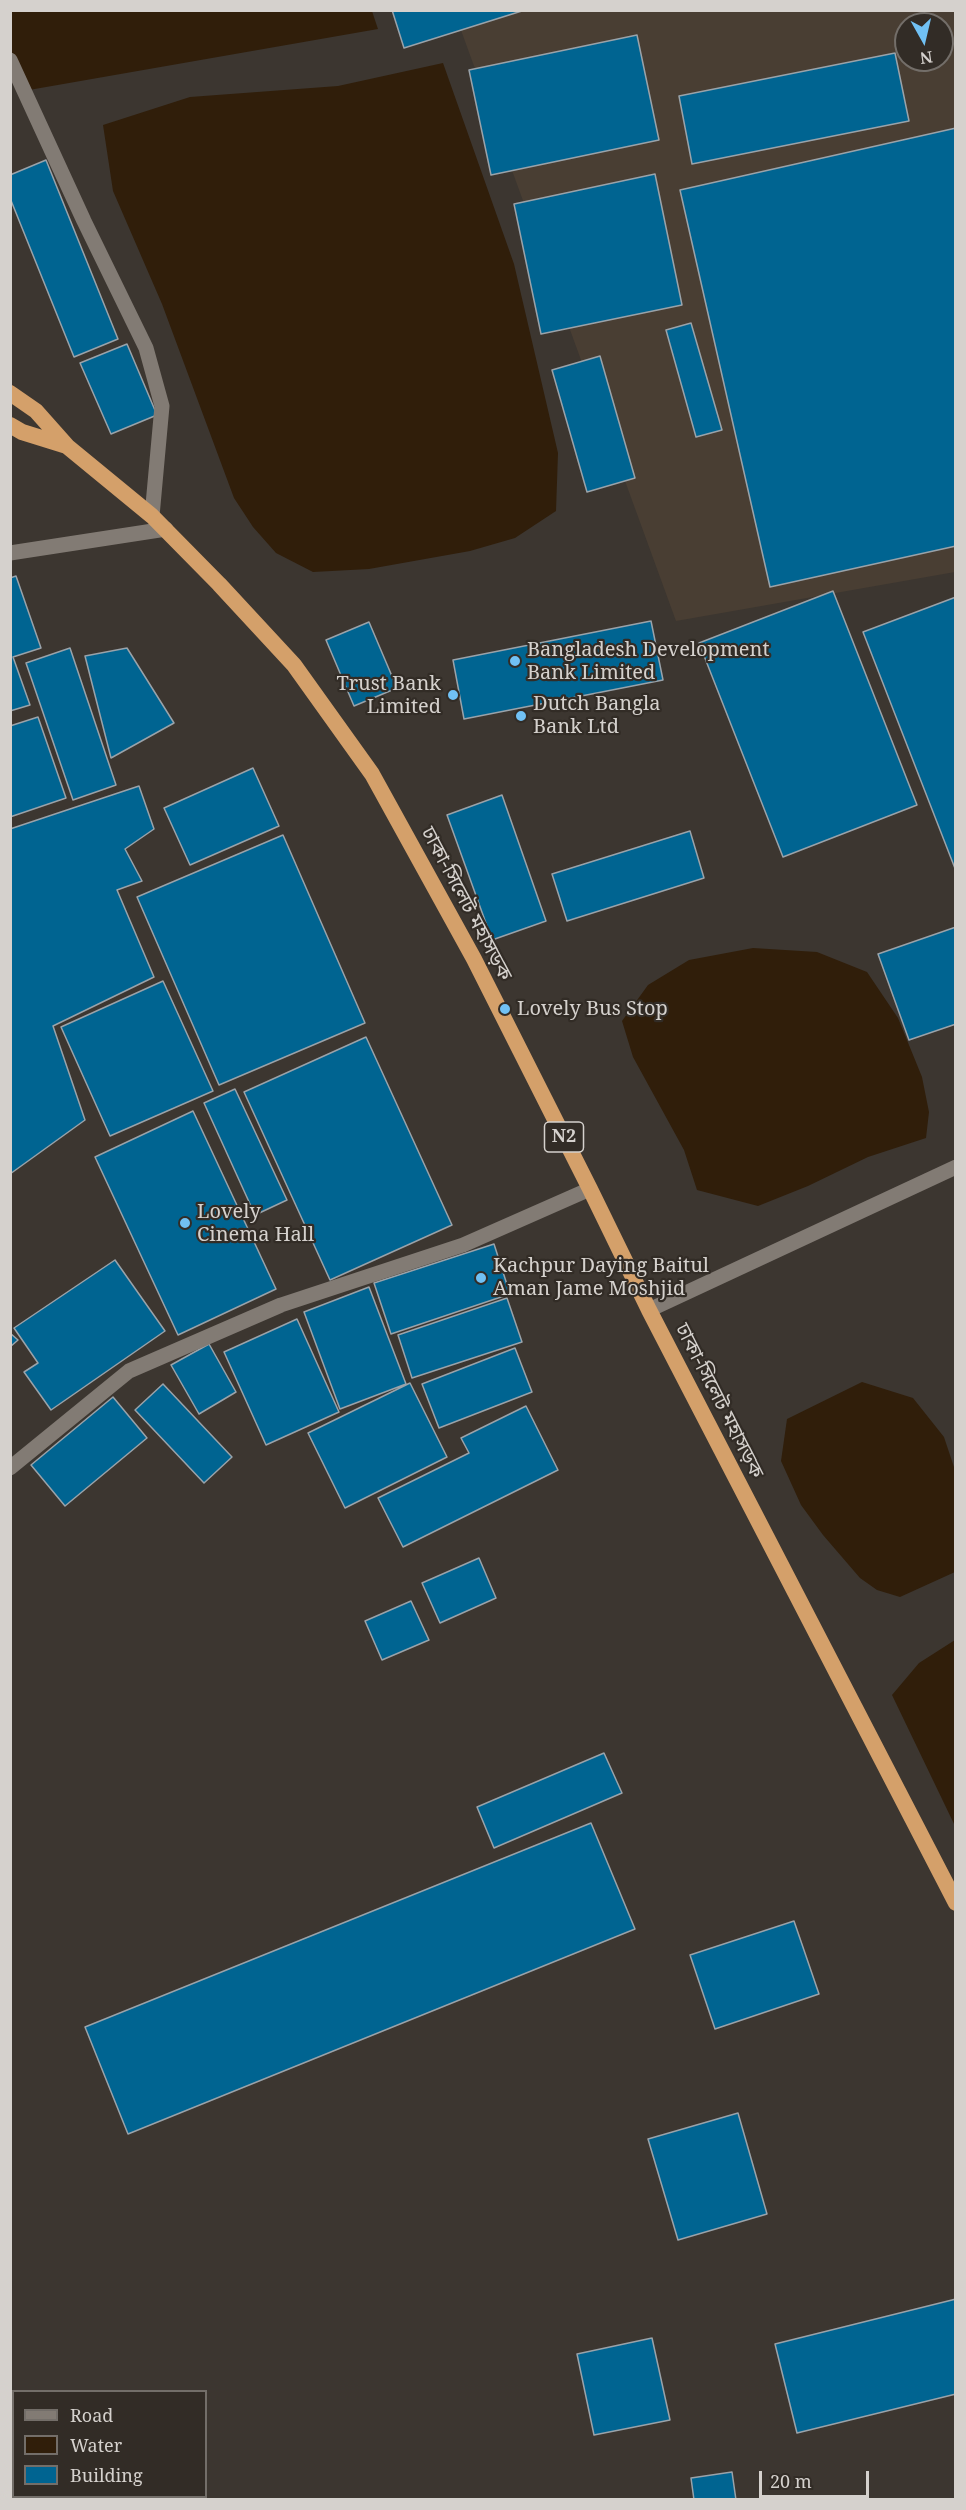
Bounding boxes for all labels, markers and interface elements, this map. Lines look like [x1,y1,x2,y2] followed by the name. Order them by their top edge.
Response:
[894,12,954,72] north arrow
[918,46,934,70] text: N
[527,638,769,685] place label: Bangladesh Development Bank Limited
[508,654,522,668] marker: Bangladesh Development Bank Limited
[336,672,441,719] place label: Trust Bank Limited
[446,688,460,702] marker: Trust Bank Limited
[533,692,660,739] place label: Dutch Bangla Bank Ltd
[514,709,528,723] marker: Dutch Bangla Bank Ltd
[415,823,517,985] street label: ঢাকা-সিলেট মহাসড়ক
[517,997,668,1021] place label: Lovely Bus Stop
[498,1002,512,1016] marker: Lovely Bus Stop
[544,1122,584,1152] road number: N2
[197,1200,314,1247] place label: Lovely Cinema Hall
[178,1216,192,1230] marker: Lovely Cinema Hall
[493,1254,709,1301] place label: Kachpur Daying Baitul Aman Jame Moshjid
[474,1271,488,1285] marker: Kachpur Daying Baitul Aman Jame Moshjid
[670,1319,768,1483] street label: ঢাকা-সিলেট মহাসড়ক
[12,2390,207,2498] legend
[70,2403,113,2427] text: Road
[70,2433,122,2457] text: Water
[762,2459,872,2497] scale bar
[70,2463,143,2487] text: Building
[770,2469,812,2493] text: 20 m

